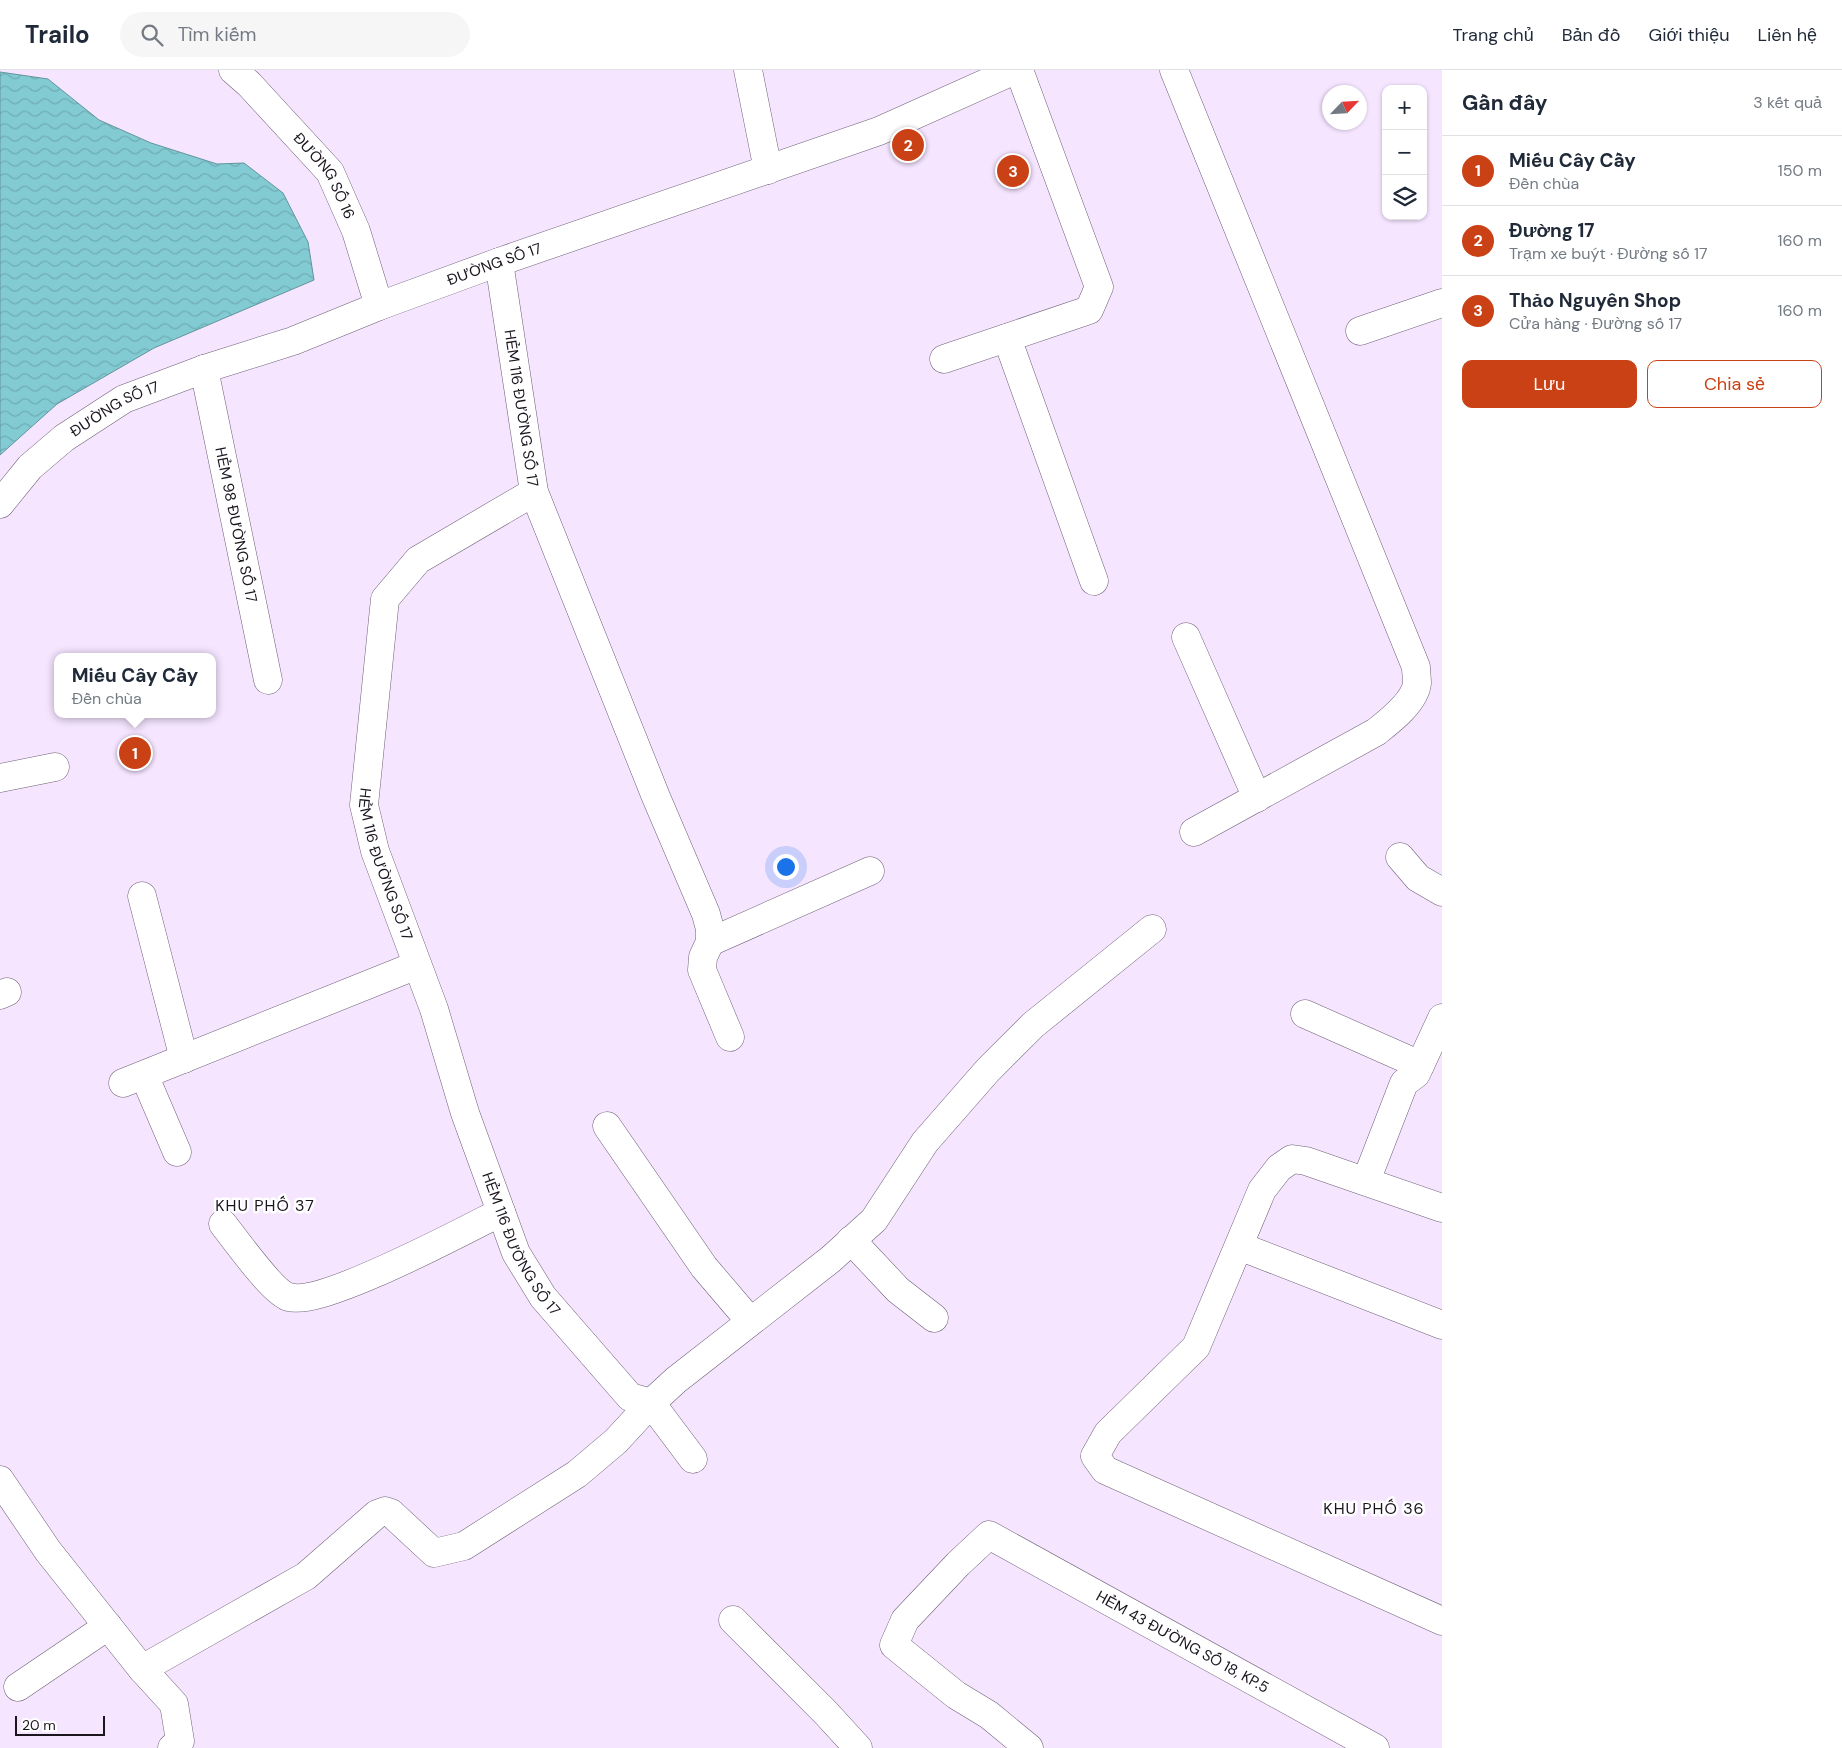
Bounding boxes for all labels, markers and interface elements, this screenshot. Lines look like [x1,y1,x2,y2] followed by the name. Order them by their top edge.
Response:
[120,12,470,57] search box
[25,19,90,50] text: Trailo
[138,21,166,49] icon: search
[178,22,256,47] text: Tìm kiếm
[1452,23,1534,47] text: Trang chủ
[1562,23,1621,47] text: Bản đồ
[1649,23,1729,47] text: Giới thiệu
[1757,23,1817,47] text: Liên hệ
[1322,85,1367,130] north arrow
[1382,85,1427,220] map controls
[1382,85,1427,130] button: +
[1462,89,1548,117] text: Gần đây
[1753,92,1822,113] text: 3 kết quả
[892,126,924,164] pin: 2
[289,128,359,222] street label: ĐƯỜNG SỐ 16
[1382,130,1427,175] button: −
[1509,148,1636,173] text: Miếu Cây Cầy
[997,152,1029,190] pin: 3
[1475,160,1481,181] text: 1
[1778,160,1822,181] text: 150 m
[1509,173,1579,194] text: Đền chùa
[1382,175,1427,220] button: layers
[1509,218,1595,243] text: Đường 17
[1473,230,1483,251] text: 2
[1778,230,1822,251] text: 160 m
[444,238,544,290] street label: ĐƯỜNG SỐ 17
[1509,243,1708,264] text: Trạm xe buýt · Đường số 17
[1509,288,1681,313] text: Thảo Nguyên Shop
[1473,300,1483,321] text: 3
[1778,300,1822,321] text: 160 m
[1509,313,1682,334] text: Cửa hàng · Đường số 17
[499,328,543,488] street label: HẺM 116 ĐƯỜNG SỐ 17
[1462,360,1637,408] button: Lưu
[1647,360,1822,408] button: Chia sẻ
[66,377,162,441] street label: ĐƯỜNG SỐ 17
[210,445,262,604] street label: HẺM 98 ĐƯỜNG SỐ 17
[54,653,216,718] popup
[72,663,198,688] text: Miếu Cây Cầy
[72,688,142,709] text: Đền chùa
[119,734,151,772] pin: 1
[354,787,417,943] street label: HẺM 116 ĐƯỜNG SỐ 17
[773,854,799,880] your location
[477,1169,565,1320] street label: HẺM 116 ĐƯỜNG SỐ 17
[215,1195,315,1216] district label: KHU PHỐ 37
[1323,1498,1425,1519] district label: KHU PHỐ 36
[1093,1586,1272,1697] street label: HẺM 43 ĐƯỜNG SỐ 18, KP.5
[15,1713,105,1736] scale bar
[22,1716,56,1734] text: 20 m

